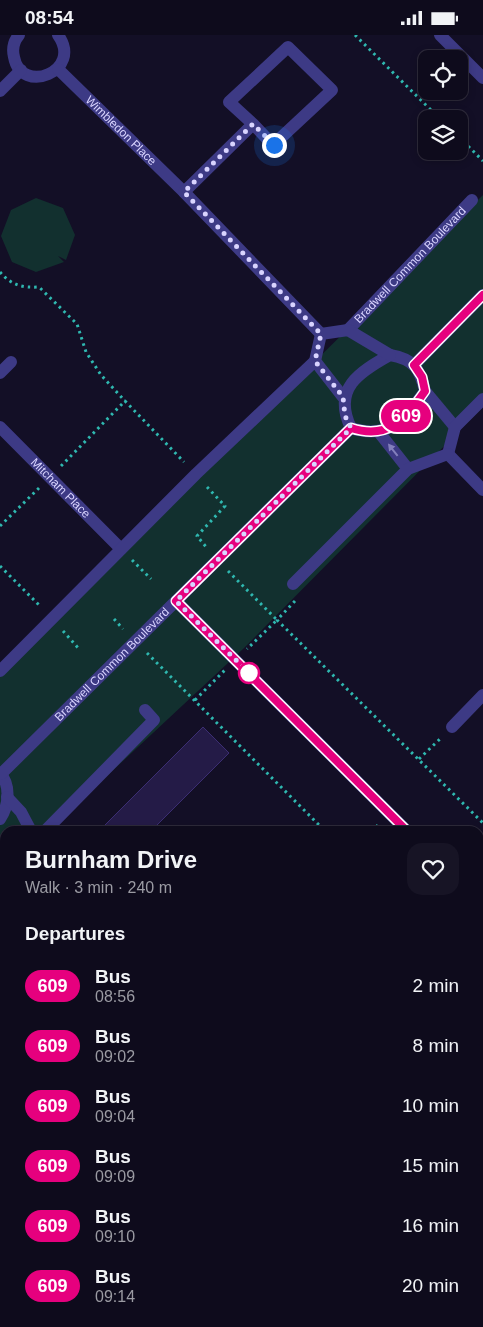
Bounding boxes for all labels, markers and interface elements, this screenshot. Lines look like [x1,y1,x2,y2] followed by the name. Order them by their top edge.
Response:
[25,7,74,28] text: 08:54
[418,50,468,160] map controls
[418,50,468,100] button: locate
[83,93,160,168] street label: Wimbledon Place
[418,110,468,160] button: layers
[262,133,287,158] your location
[351,204,469,326] street label: Bradwell Common Boulevard
[377,400,435,432] line badge: 609
[391,406,421,426] text: 609
[388,443,398,457] one-way arrow
[28,455,93,521] street label: Mitcham Place
[52,605,172,724] street label: Bradwell Common Boulevard
[238,662,260,684] unlabelled marker
[407,843,459,895] button: heart
[25,846,197,873] text: Burnham Drive
[25,879,172,896] text: Walk · 3 min · 240 m
[25,923,125,944] text: Departures
[95,966,131,987] text: Bus
[413,975,459,996] text: 2 min
[37,976,68,996] text: 609
[95,988,135,1005] text: 08:56
[95,1026,131,1047] text: Bus
[413,1035,459,1056] text: 8 min
[37,1036,68,1056] text: 609
[95,1048,135,1065] text: 09:02
[95,1086,131,1107] text: Bus
[402,1095,459,1116] text: 10 min
[37,1096,68,1116] text: 609
[95,1108,135,1125] text: 09:04
[95,1146,131,1167] text: Bus
[402,1155,459,1176] text: 15 min
[37,1156,68,1176] text: 609
[95,1168,135,1185] text: 09:09
[95,1206,131,1227] text: Bus
[402,1215,459,1236] text: 16 min
[37,1216,68,1236] text: 609
[95,1228,135,1245] text: 09:10
[95,1266,131,1287] text: Bus
[402,1275,459,1296] text: 20 min
[37,1276,68,1296] text: 609
[95,1288,135,1305] text: 09:14

